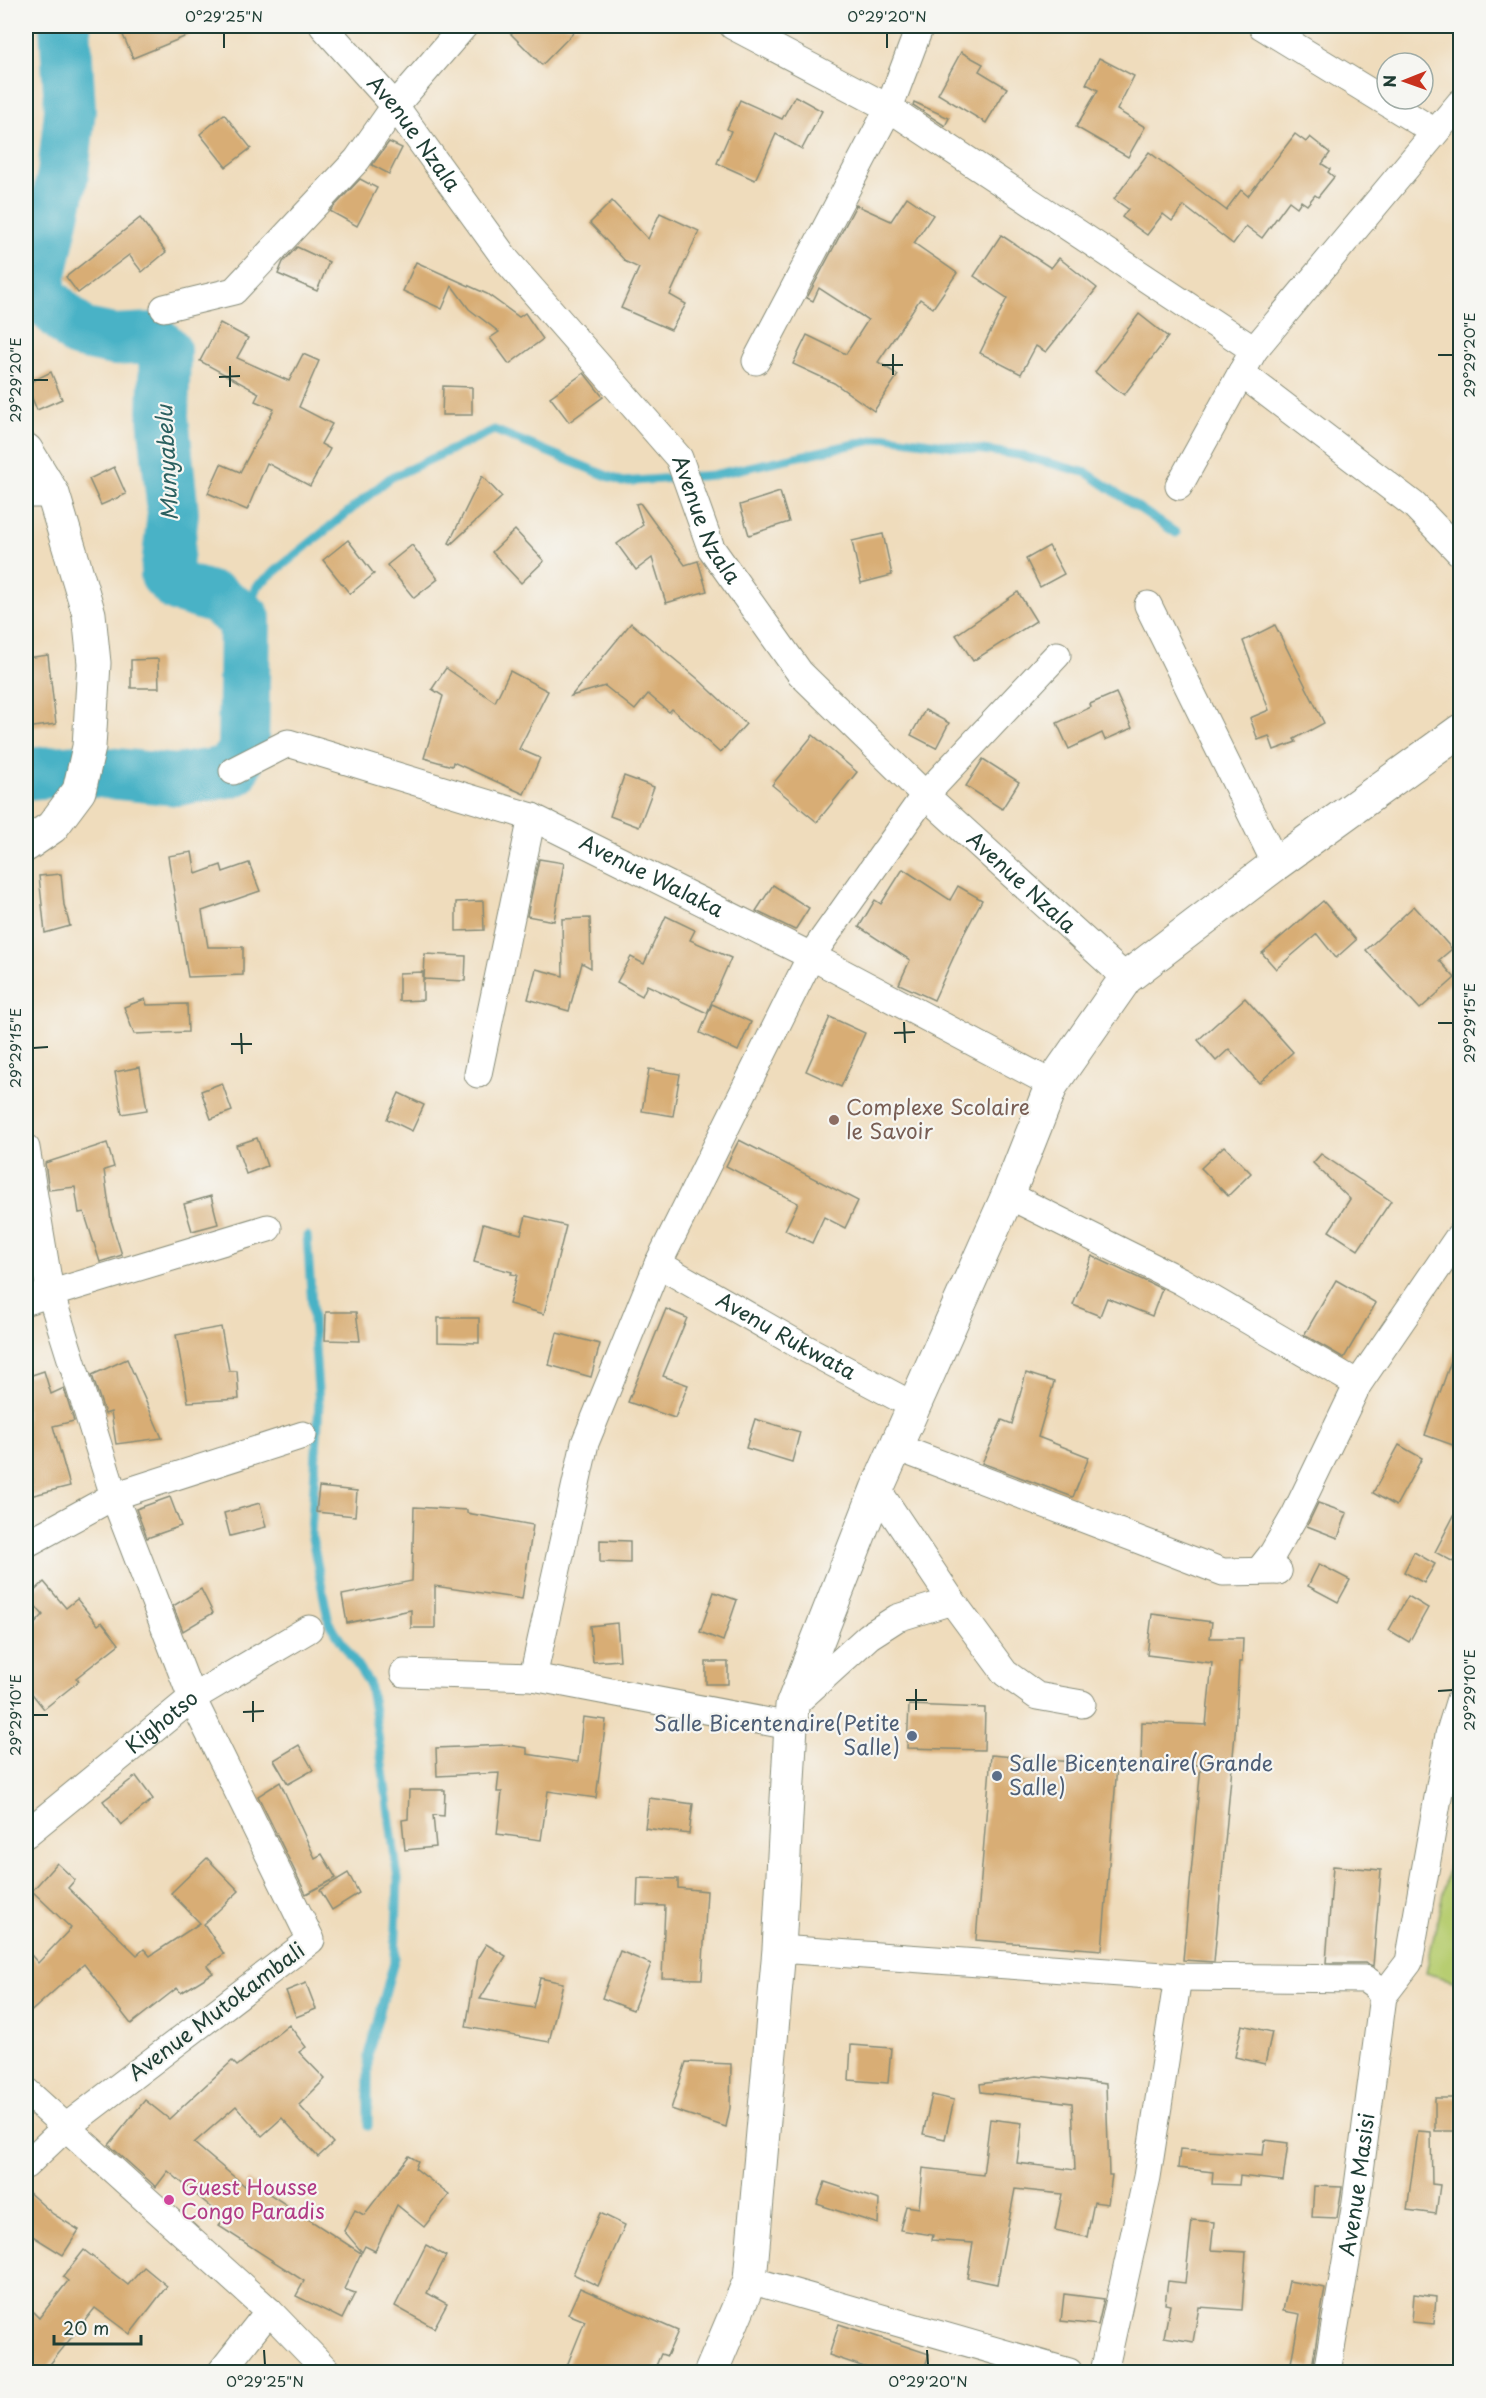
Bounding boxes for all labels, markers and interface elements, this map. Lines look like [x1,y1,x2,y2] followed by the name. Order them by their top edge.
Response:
[185,4,263,27] text: 0°29'25"N
[847,4,927,27] text: 0°29'20"N
[1375,51,1435,111] north arrow
[361,67,470,198] street label: Avenue Nzala
[1377,75,1401,88] text: N
[1457,312,1480,398] text: 29°29'20"E
[3,337,26,423] text: 29°29'20"E
[146,403,185,522] water label: Munyabelu
[665,450,750,590] street label: Avenue Nzala
[960,823,1085,940] street label: Avenue Nzala
[575,825,731,924] street label: Avenue Walaka
[1457,983,1480,1063] text: 29°29'15"E
[3,1008,26,1088] text: 29°29'15"E
[846,1090,1030,1146] place label: Complexe Scolaire le Savoir
[827,1113,841,1127] marker: Complexe Scolaire le Savoir
[711,1283,863,1387] street label: Avenu Rukwata
[1457,1649,1480,1731] text: 29°29'10"E
[3,1674,26,1756] text: 29°29'10"E
[117,1681,204,1761] street label: Kighotso
[654,1706,900,1762] place label: Salle Bicentenaire(Petite Salle)
[905,1729,919,1743] marker: Salle Bicentenaire(Petite Salle)
[1009,1746,1273,1802] place label: Salle Bicentenaire(Grande Salle)
[990,1769,1004,1783] marker: Salle Bicentenaire(Grande Salle)
[121,1933,311,2088] street label: Avenue Mutokambali
[1329,2111,1381,2258] street label: Avenue Masisi
[181,2170,325,2226] place label: Guest Housse Congo Paradis
[162,2193,176,2207] marker: Guest Housse Congo Paradis
[54,2308,141,2346] scale bar
[63,2314,109,2341] text: 20 m
[226,2369,304,2392] text: 0°29'25"N
[888,2369,968,2392] text: 0°29'20"N

